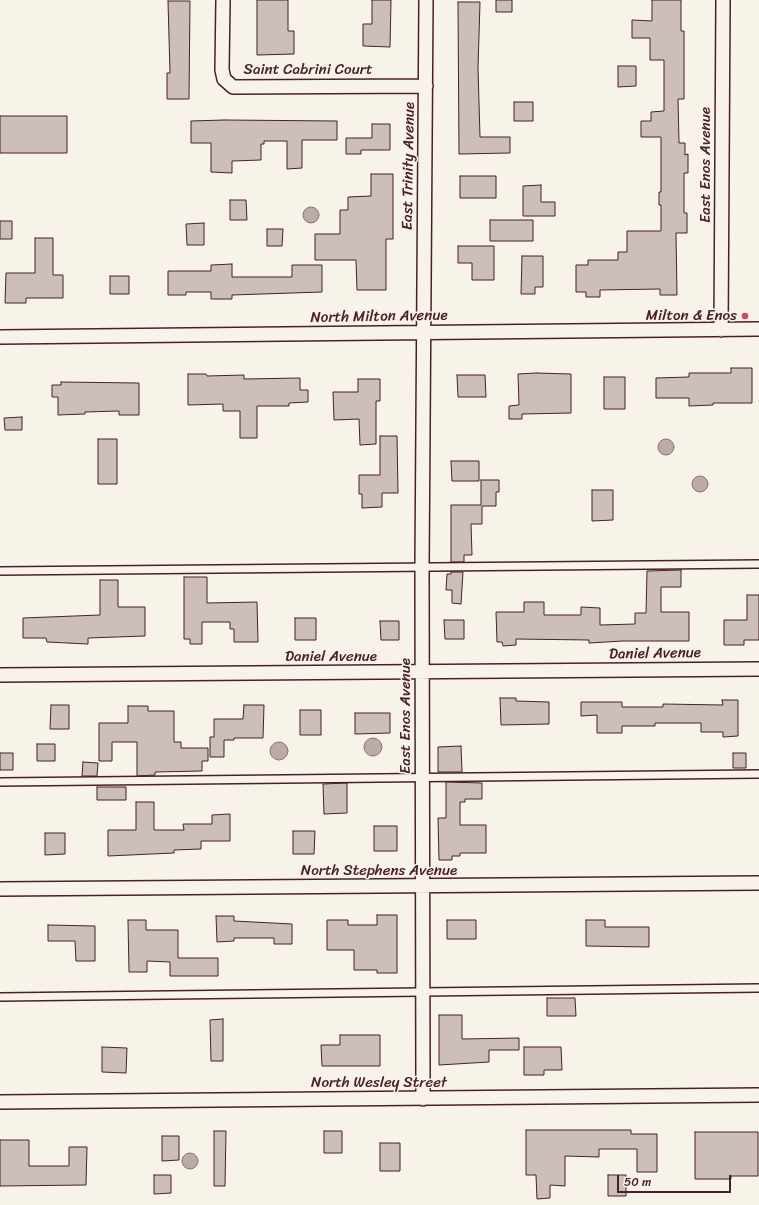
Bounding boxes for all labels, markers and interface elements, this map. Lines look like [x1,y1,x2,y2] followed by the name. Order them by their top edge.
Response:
[244,61,372,79] street label: Saint Cabrini Court
[399,102,419,230] street label: East Trinity Avenue
[697,107,715,223] street label: East Enos Avenue
[310,307,448,327] street label: North Milton Avenue
[646,307,737,325] place label: Milton & Enos
[740,311,750,321] marker: Milton & Enos
[609,644,701,664] street label: Daniel Avenue
[285,648,377,666] street label: Daniel Avenue
[397,658,415,774] street label: East Enos Avenue
[301,862,457,880] street label: North Stephens Avenue
[311,1074,447,1092] street label: North Wesley Street
[619,1167,733,1193] scale bar
[624,1171,651,1193] text: 50 m

